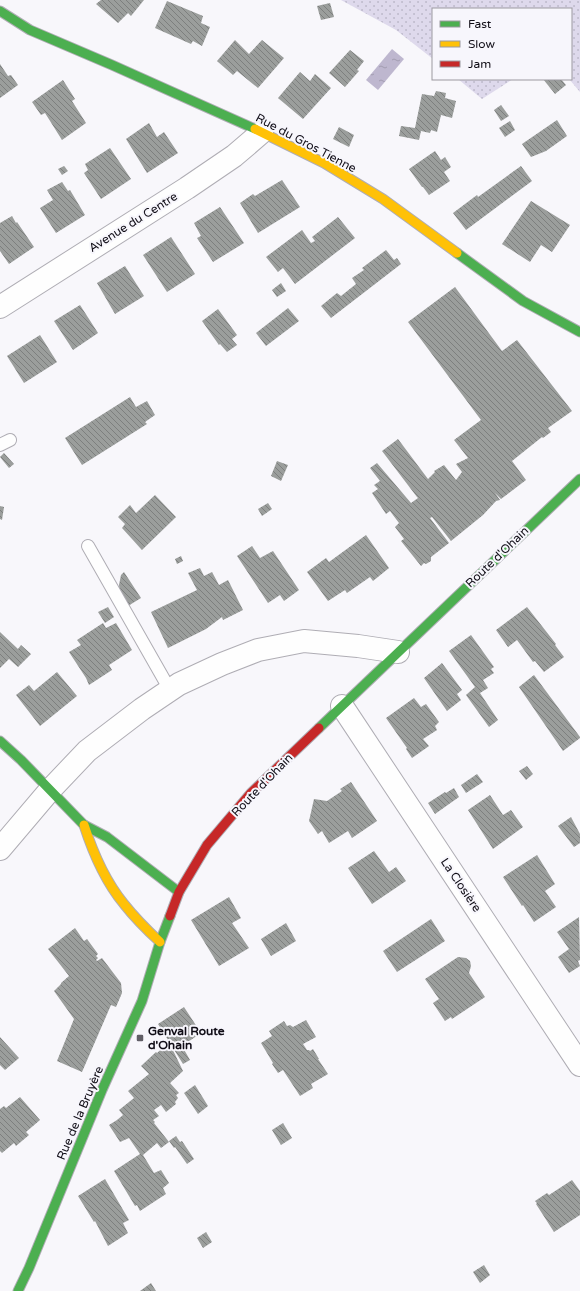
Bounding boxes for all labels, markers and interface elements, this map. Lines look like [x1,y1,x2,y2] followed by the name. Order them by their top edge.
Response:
[432,8,572,80] legend
[468,17,492,31] text: Fast
[468,37,495,51] text: Slow
[468,57,491,71] text: Jam
[253,111,359,176] street label: Rue du Gros Tienne
[86,189,180,255] street label: Avenue du Centre
[463,524,531,590] street label: Route d'Ohain
[229,751,295,819] street label: Route d'Ohain
[438,855,484,915] street label: La Closière
[148,1024,225,1052] place label: Genval Route d'Ohain
[135,1033,145,1043] marker: Genval Route d'Ohain
[54,1064,106,1162] street label: Rue de la Bruyère

